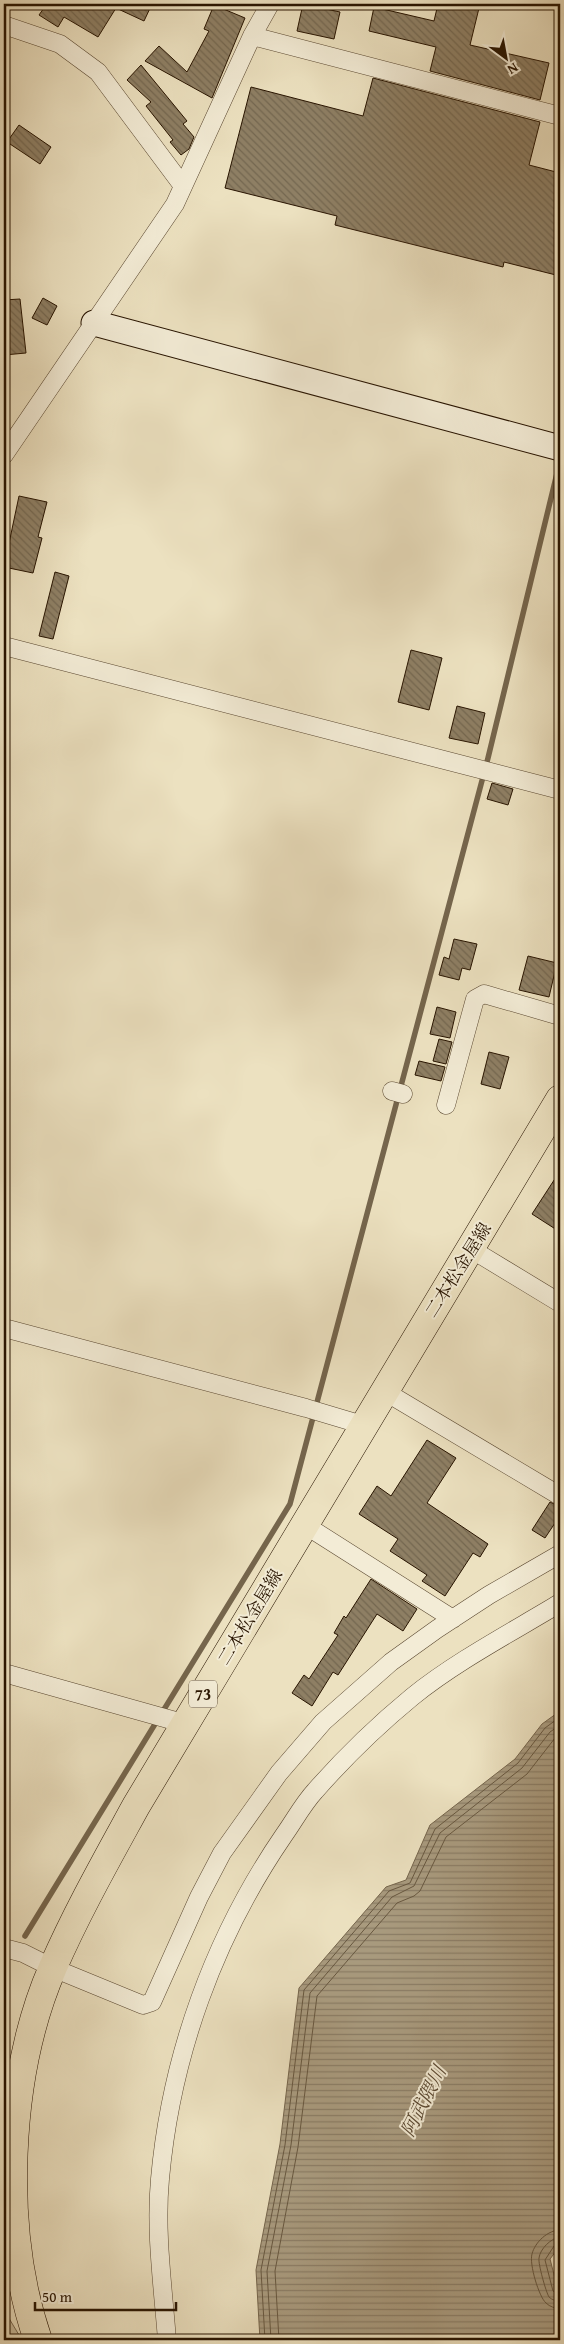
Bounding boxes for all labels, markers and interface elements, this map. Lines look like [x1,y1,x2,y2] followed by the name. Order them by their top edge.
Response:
[482,32,532,82] north arrow
[503,58,522,80] text: N
[418,1217,498,1323] street label: 二本松金屋線
[210,1564,289,1670] street label: 二本松金屋線
[189,1680,217,1708] road number: 73
[393,2059,454,2141] water label: 阿武隈川
[35,2279,176,2311] scale bar
[42,2286,73,2307] text: 50 m

